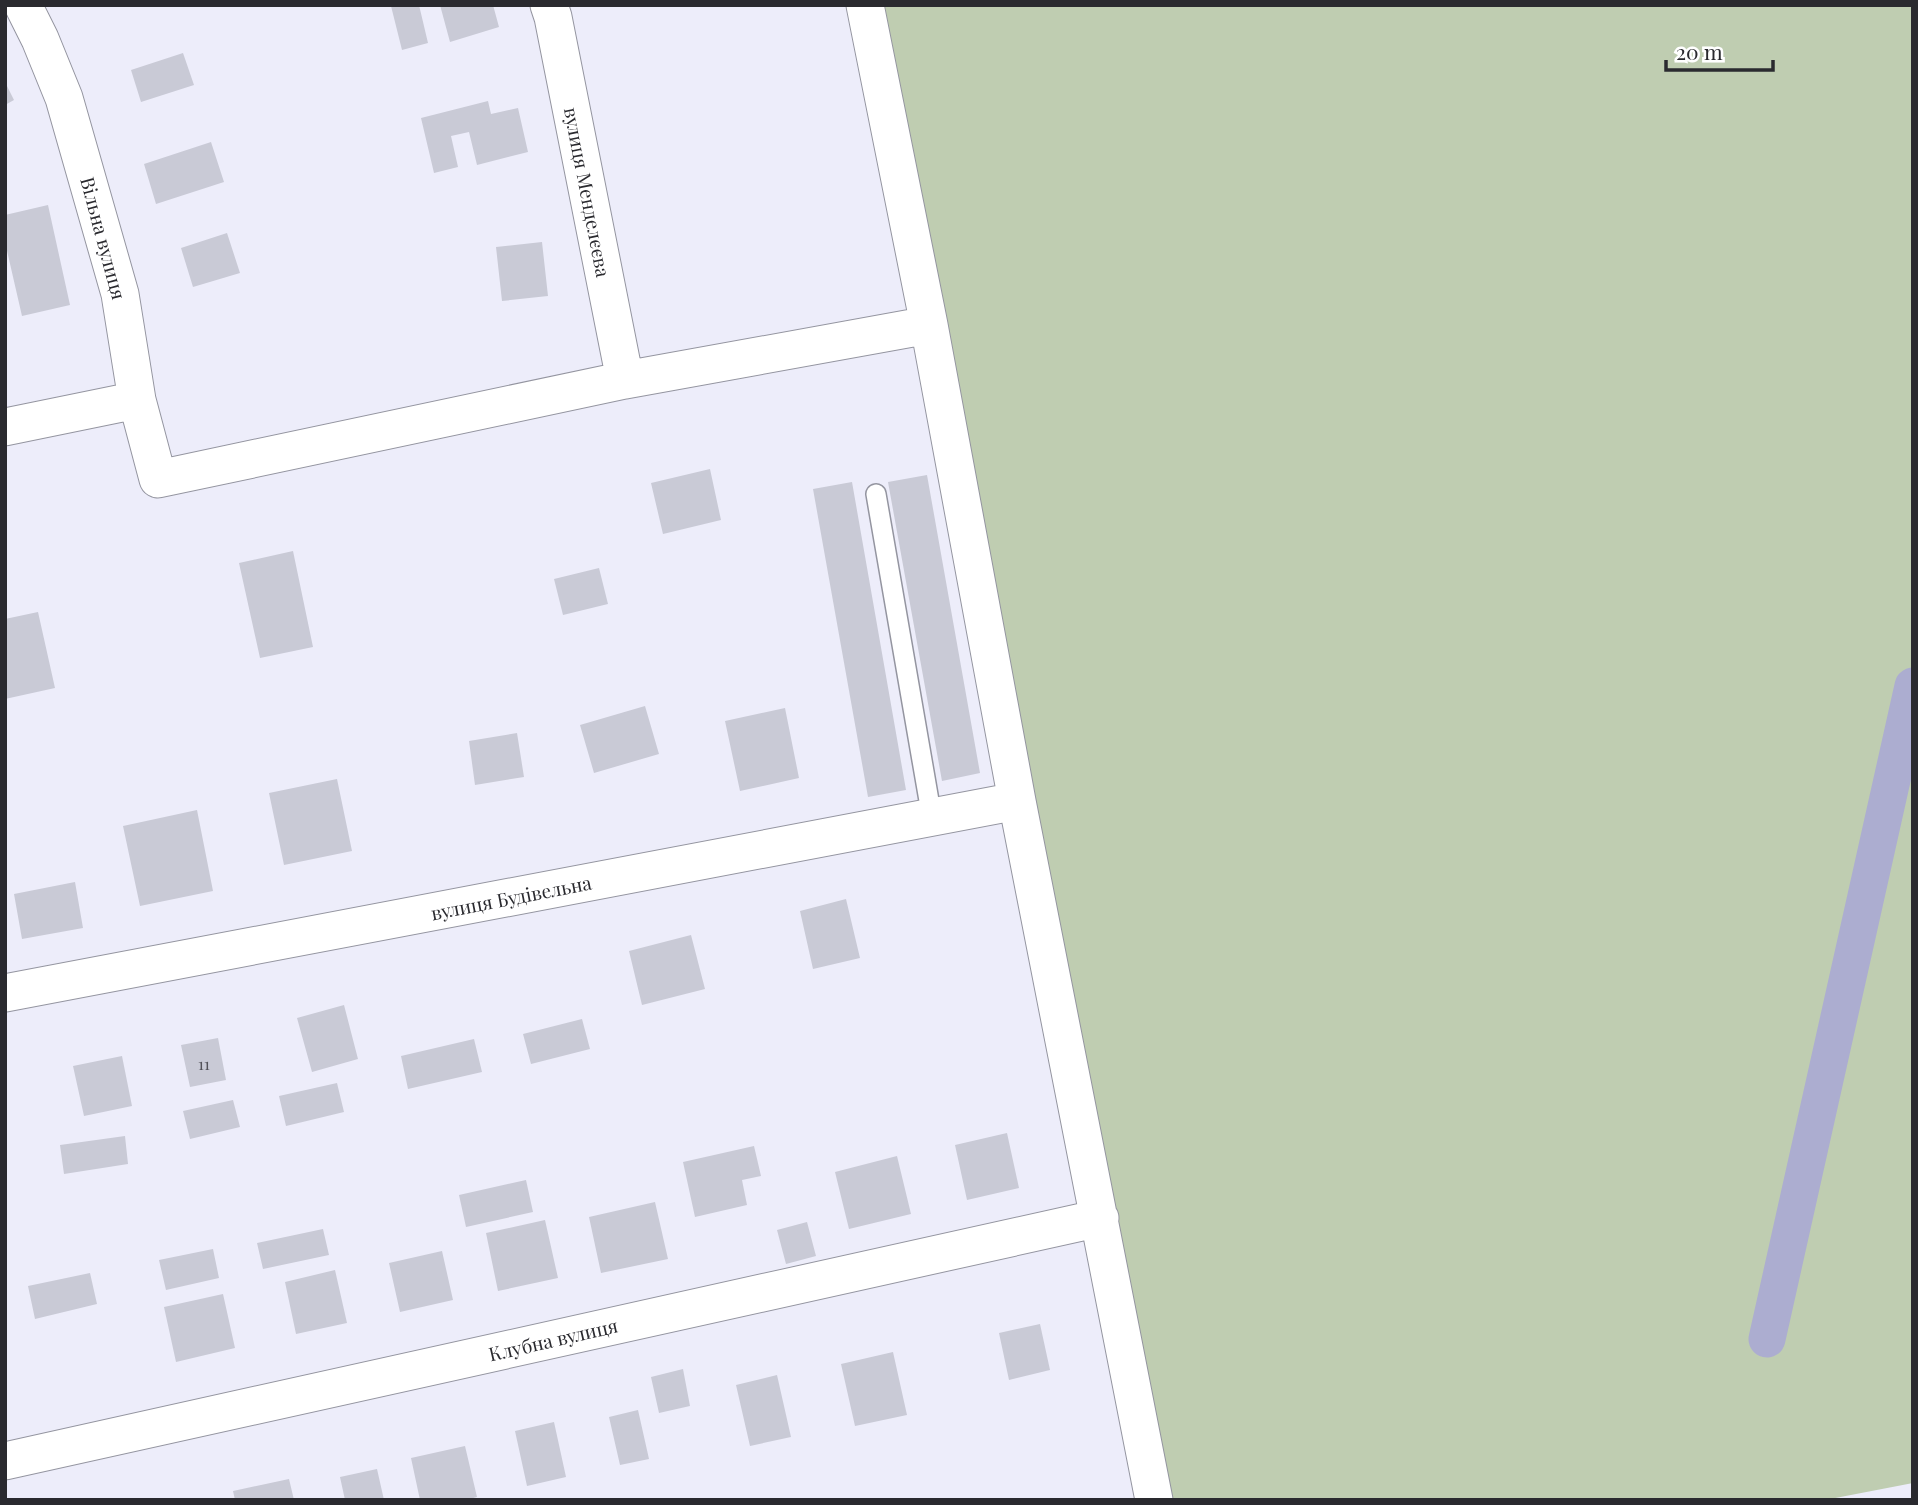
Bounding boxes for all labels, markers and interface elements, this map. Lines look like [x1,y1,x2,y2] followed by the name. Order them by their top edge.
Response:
[1666,28,1773,72] scale bar
[1676,37,1723,65] text: 20 m
[559,105,617,280] street label: вулиця Менделєєва
[75,174,133,302] street label: Вільна вулиця
[428,869,594,925] street label: вулиця Будівельна
[198,1053,210,1074] house number: 11
[486,1312,620,1366] street label: Клубна вулиця

